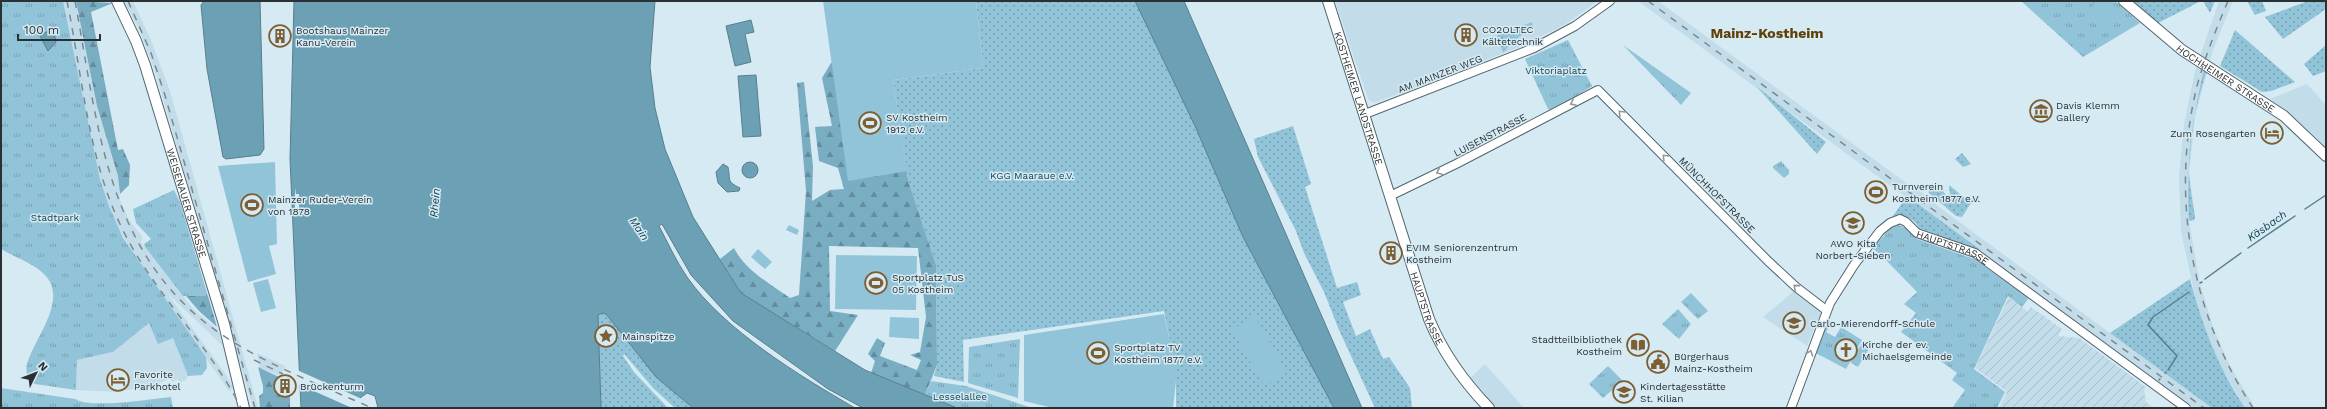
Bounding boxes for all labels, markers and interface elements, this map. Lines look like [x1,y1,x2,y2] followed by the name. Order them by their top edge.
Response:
[18,16,100,42] scale bar
[1453,22,1479,48] building icon: CO2OLTEC Kältetechnik
[24,23,59,37] text: 100 m
[267,23,293,49] building icon: Bootshaus Mainzer Kanu-Verein
[1482,24,1543,47] place label: CO2OLTEC Kältetechnik
[296,25,389,48] place label: Bootshaus Mainzer Kanu-Verein
[1710,25,1824,41] district label: Mainz-Kostheim
[1333,30,1385,166] street label: KOSTHEIMER LANDSTRASSE
[2174,42,2277,114] street label: HOCHHEIMER STRASSE
[1396,53,1484,95] street label: AM MAINZER WEG
[1525,65,1587,76] park label: Viktoriaplatz
[1570,98,1577,106] one-way arrow
[2028,98,2054,124] museum icon: Davis Klemm Gallery
[2056,100,2120,123] place label: Davis Klemm Gallery
[857,110,883,136] sports icon: SV Kostheim 1912 e.V.
[1618,110,1626,118] one-way arrow
[1452,111,1528,159] street label: LUISENSTRASSE
[886,112,948,135] place label: SV Kostheim 1912 e.V.
[2259,120,2285,146] hotel icon: Zum Rosengarten
[2170,128,2256,139] place label: Zum Rosengarten
[165,147,209,259] street label: WEISENAUER STRASSE
[1662,154,1670,162] one-way arrow
[1677,155,1757,235] street label: MÜNCHHOFSTRASSE
[1436,167,1444,175] one-way arrow
[990,170,1074,181] park label: KGG Maaraue e.V.
[1863,179,1889,205] sports icon: Turnverein Kostheim 1877 e.V.
[1892,181,1980,204] place label: Turnverein Kostheim 1877 e.V.
[427,188,443,218] water label: Rhein
[239,192,265,218] sports icon: Mainzer Ruder-Verein von 1878
[268,194,372,217] place label: Mainzer Ruder-Verein von 1878
[2245,208,2289,244] water label: Käsbach
[1840,210,1866,236] school or university icon: AWO Kita Norbert-Sieben
[31,212,80,223] park label: Stadtpark
[627,215,651,243] water label: Main
[1915,228,1991,267] street label: HAUPTSTRASSE
[1815,238,1891,261] place label: AWO Kita Norbert-Sieben
[1378,240,1404,266] building icon: EVIM Seniorenzentrum Kostheim
[1406,242,1518,265] place label: EVIM Seniorenzentrum Kostheim
[863,270,889,296] sports icon: Sportplatz TuS 05 Kostheim
[1409,270,1446,347] street label: HAUPTSTRASSE
[892,272,964,295] place label: Sportplatz TuS 05 Kostheim
[1793,284,1801,291] one-way arrow
[1781,310,1807,336] school or university icon: Carlo-Mierendorff-Schule
[1810,318,1935,329] place label: Carlo-Mierendorff-Schule
[593,323,619,349] place icon: Mainspitze
[622,331,675,342] place label: Mainspitze
[1625,332,1651,358] library icon: Stadtteilbibliothek Kostheim
[1532,334,1622,357] place label: Stadtteilbibliothek Kostheim
[1833,337,1859,363] church icon: Kirche der ev. Michaelsgemeinde
[1862,339,1952,362] place label: Kirche der ev. Michaelsgemeinde
[1085,340,1111,366] sports icon: Sportplatz TV Kostheim 1877 e.V.
[1114,342,1202,365] place label: Sportplatz TV Kostheim 1877 e.V.
[1645,349,1671,375] public building icon: Bürgerhaus Mainz-Kostheim
[1806,350,1814,357] one-way arrow
[1674,351,1753,374] place label: Bürgerhaus Mainz-Kostheim
[16,353,56,393] north arrow
[35,359,50,374] text: N
[105,367,131,393] hotel icon: Favorite Parkhotel
[134,369,181,392] place label: Favorite Parkhotel
[272,373,298,399] building icon: Brückenturm
[1611,379,1637,405] school or university icon: Kindertagesstätte St. Kilian
[300,381,364,392] place label: Brückenturm
[1640,381,1726,404] place label: Kindertagesstätte St. Kilian
[933,391,987,402] park label: Lesselallee

